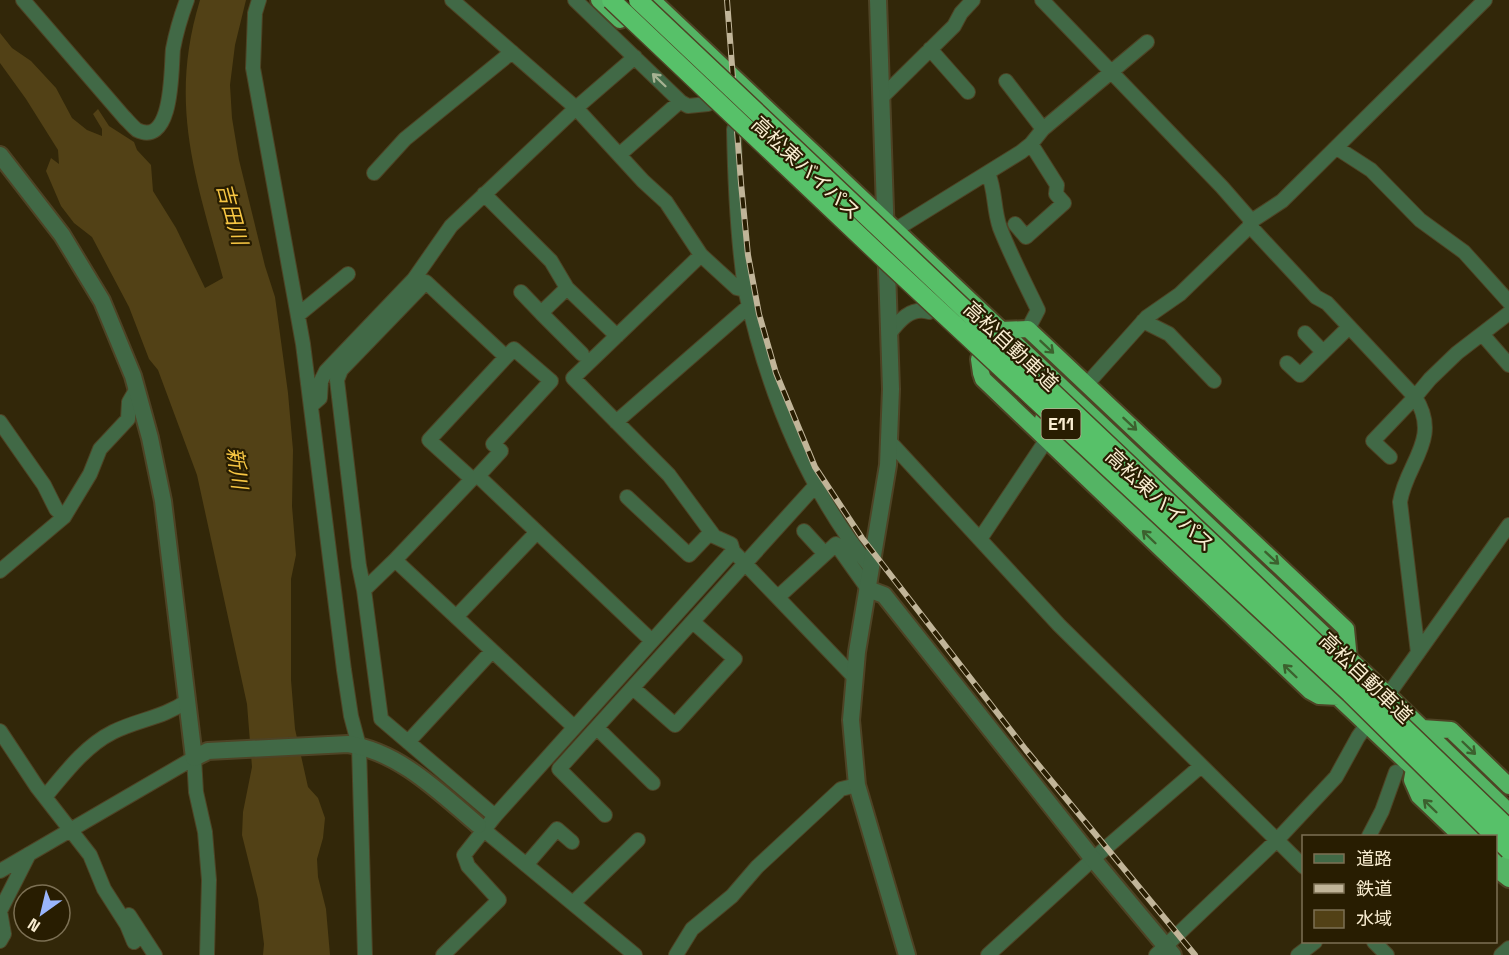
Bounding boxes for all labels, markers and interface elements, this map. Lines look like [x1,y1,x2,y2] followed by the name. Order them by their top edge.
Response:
[652,73,667,88] one-way arrow
[746,111,866,225] street label: 高松東バイパス
[211,180,254,250] water label: 吉田川
[958,296,1064,396] street label: 高松自動車道
[1040,340,1055,354] one-way arrow
[1042,409,1080,439] road number: E11
[1122,417,1137,432] one-way arrow
[1100,443,1220,557] street label: 高松東バイパス
[221,445,254,493] water label: 新川
[1142,529,1157,544] one-way arrow
[1264,551,1279,565] one-way arrow
[1314,627,1418,729] street label: 高松自動車道
[1283,664,1298,679] one-way arrow
[1462,741,1477,755] one-way arrow
[1422,799,1437,813] one-way arrow
[1302,835,1497,943] legend
[1356,847,1392,870] text: 道路
[1356,877,1392,900] text: 鉄道
[12,883,72,943] north arrow
[1356,907,1392,930] text: 水域
[24,913,44,937] text: N

